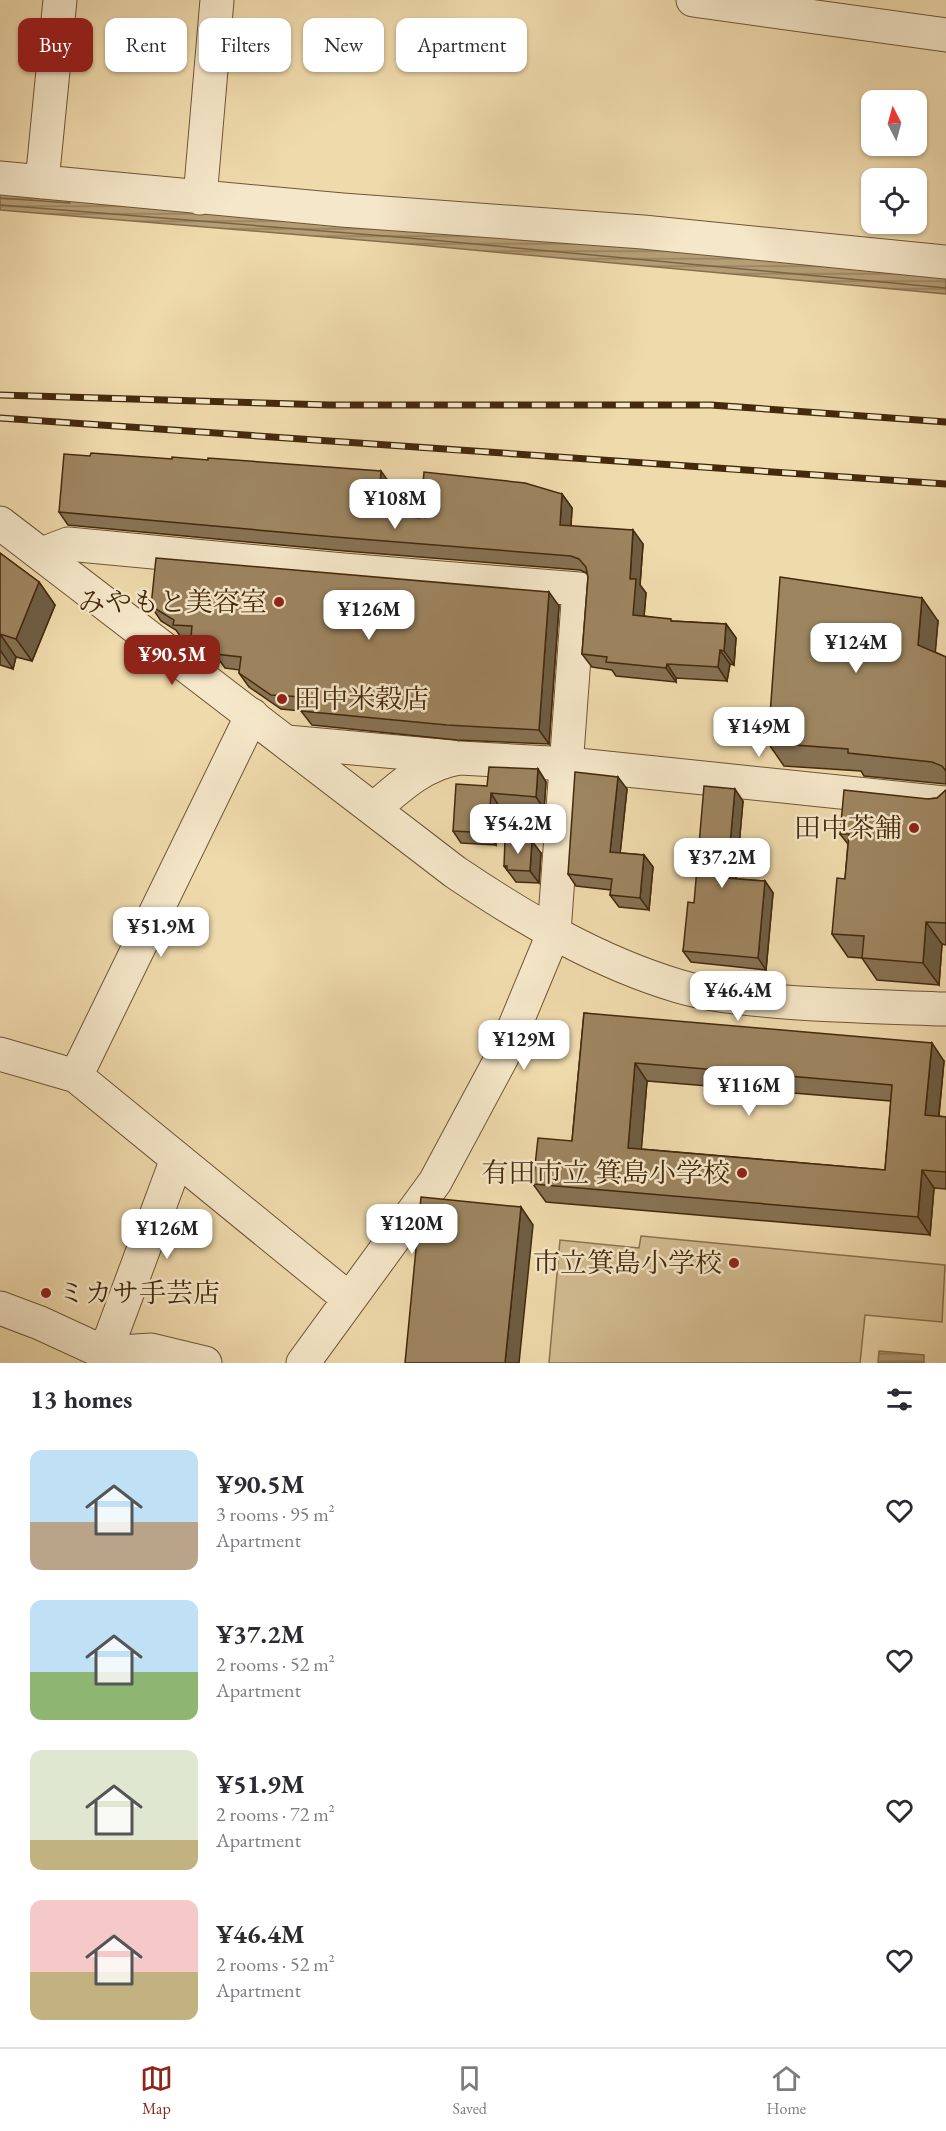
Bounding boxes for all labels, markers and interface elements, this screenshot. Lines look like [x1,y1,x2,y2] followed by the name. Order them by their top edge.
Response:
[18,18,93,72] chip: Buy
[105,18,187,72] chip: Rent
[199,18,291,72] chip: Filters
[303,18,384,72] chip: New
[396,18,527,72] chip: Apartment
[861,90,927,156] north arrow
[861,90,927,234] map controls
[861,168,927,234] button: locate
[353,479,437,530] pin: ¥108M
[363,485,427,511] text: ¥108M
[78,584,267,619] place label: みやもと美容室
[327,590,411,641] pin: ¥126M
[272,595,286,609] marker: みやもと美容室
[337,596,401,622] text: ¥126M
[814,623,898,674] pin: ¥124M
[824,629,888,655] text: ¥124M
[123,635,221,686] pin: ¥90.5M
[138,641,206,667] text: ¥90.5M
[294,681,429,716] place label: 田中米穀店
[275,692,289,706] marker: 田中米穀店
[717,707,801,758] pin: ¥149M
[727,713,791,739] text: ¥149M
[469,804,567,855] pin: ¥54.2M
[484,810,552,836] text: ¥54.2M
[794,810,902,845] place label: 田中茶舗
[907,821,921,835] marker: 田中茶舗
[673,838,771,889] pin: ¥37.2M
[688,844,756,870] text: ¥37.2M
[112,907,210,958] pin: ¥51.9M
[127,913,195,939] text: ¥51.9M
[689,971,787,1022] pin: ¥46.4M
[704,977,772,1003] text: ¥46.4M
[482,1020,566,1071] pin: ¥129M
[492,1026,556,1052] text: ¥129M
[707,1066,791,1117] pin: ¥116M
[717,1072,781,1098] text: ¥116M
[482,1155,730,1190] place label: 有田市立 箕島小学校
[735,1166,749,1180] marker: 有田市立 箕島小学校
[370,1204,454,1255] pin: ¥120M
[125,1209,209,1260] pin: ¥126M
[380,1210,444,1236] text: ¥120M
[135,1215,199,1241] text: ¥126M
[533,1245,722,1280] place label: 市立箕島小学校
[727,1256,741,1270] marker: 市立箕島小学校
[58,1275,220,1310] place label: ミカサ手芸店
[39,1286,53,1300] marker: ミカサ手芸店
[30,1382,132,1416] text: 13 homes
[883,1383,916,1416] icon: filters
[216,1467,305,1501] text: ¥90.5M
[78,1474,150,1546] icon: home
[883,1494,916,1527] icon: heart
[216,1501,335,1527] text: 3 rooms · 95 m²
[216,1527,301,1553] text: Apartment
[216,1617,305,1651] text: ¥37.2M
[78,1624,150,1696] icon: home
[883,1644,916,1677] icon: heart
[216,1651,335,1677] text: 2 rooms · 52 m²
[216,1677,301,1703] text: Apartment
[216,1767,305,1801] text: ¥51.9M
[78,1774,150,1846] icon: home
[883,1794,916,1827] icon: heart
[216,1801,335,1827] text: 2 rooms · 72 m²
[216,1827,301,1853] text: Apartment
[216,1917,305,1951] text: ¥46.4M
[78,1924,150,1996] icon: home
[883,1944,916,1977] icon: heart
[216,1951,335,1977] text: 2 rooms · 52 m²
[216,1977,301,2003] text: Apartment
[140,2062,173,2119] tab: Map
[453,2062,487,2119] tab: Saved
[767,2062,806,2119] tab: Home

